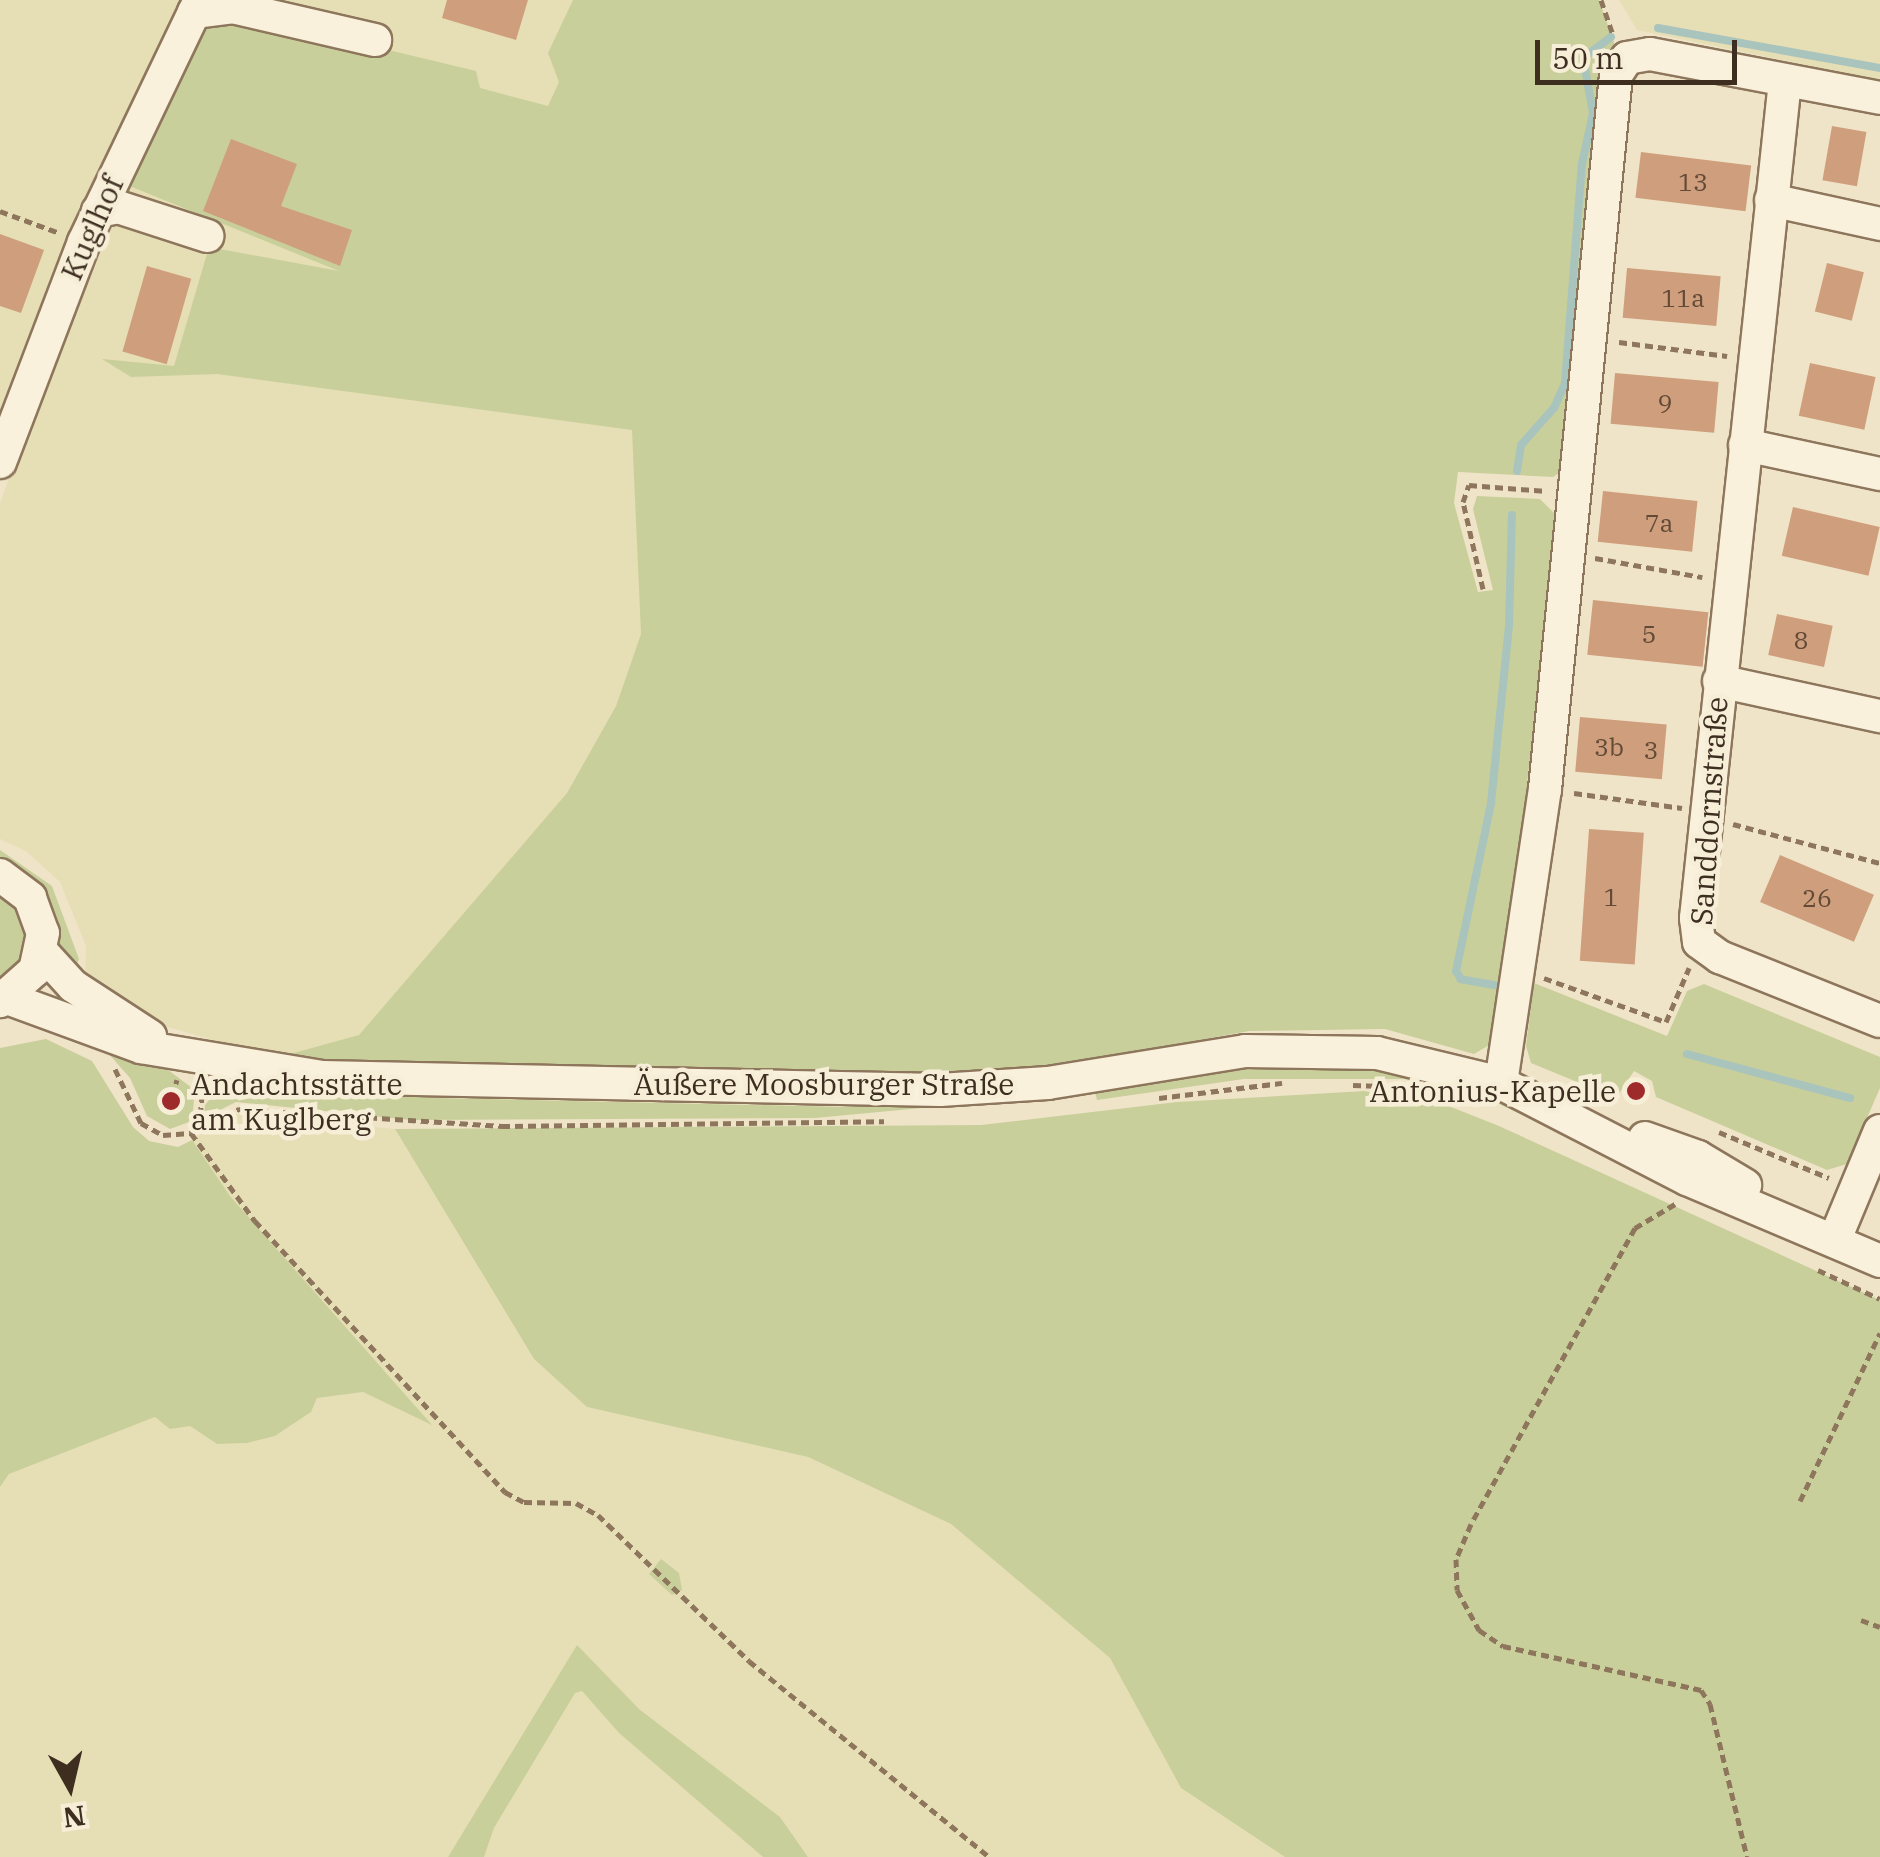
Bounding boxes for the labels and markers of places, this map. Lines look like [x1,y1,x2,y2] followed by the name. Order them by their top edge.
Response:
[191,1066,403,1136] place label: Andachtsstätte am Kuglberg
[1369,1073,1616,1109] place label: Antonius-Kapelle
[1625,1080,1647,1102] marker: Antonius-Kapelle
[160,1090,182,1112] marker: Andachtsstätte am Kuglberg

